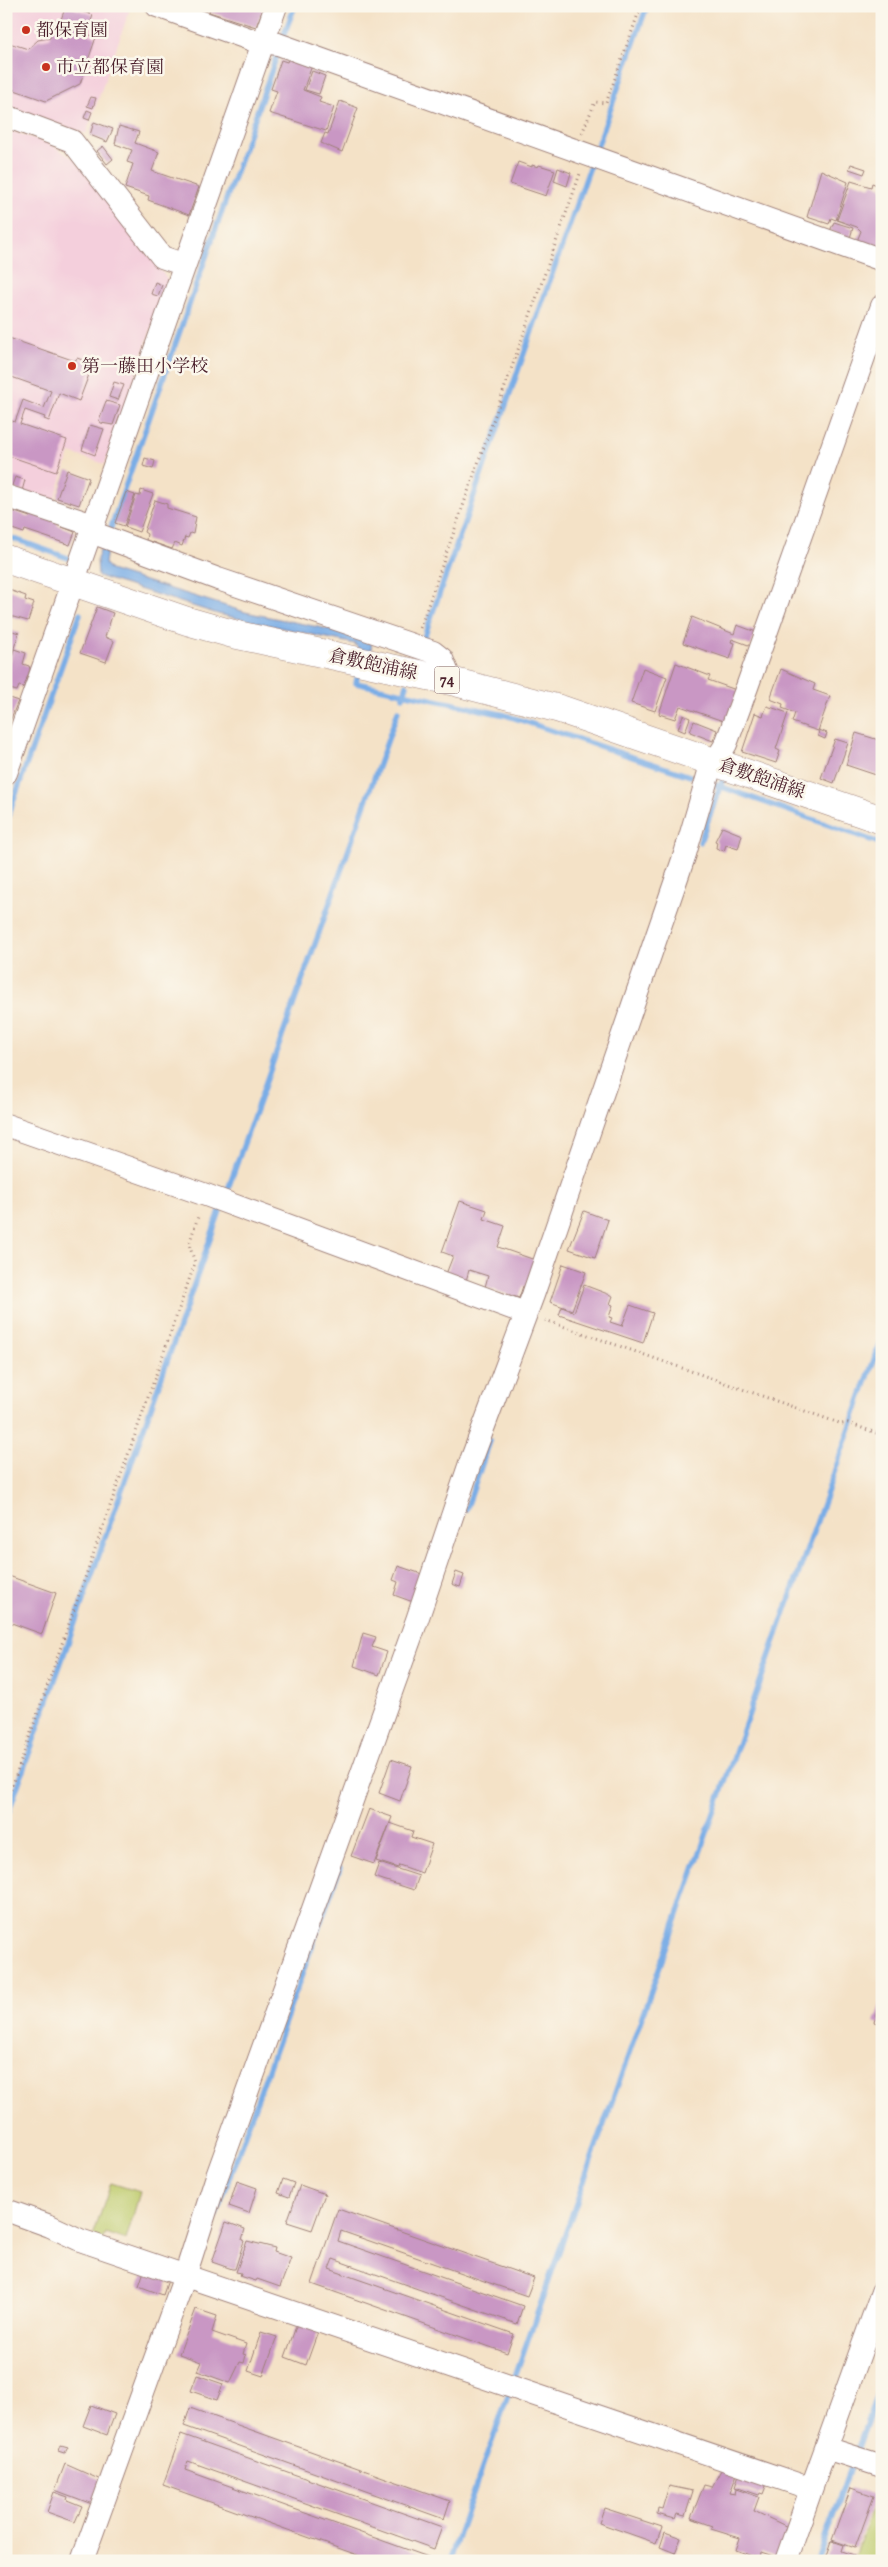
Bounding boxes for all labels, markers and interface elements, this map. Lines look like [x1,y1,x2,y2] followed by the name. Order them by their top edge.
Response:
[36,18,108,42] place label: 都保育園
[20,24,32,36] marker: 都保育園
[56,55,164,79] place label: 市立都保育園
[40,61,52,73] marker: 市立都保育園
[82,354,208,378] place label: 第一藤田小学校
[66,360,78,372] marker: 第一藤田小学校
[326,643,420,685] street label: 倉敷飽浦線
[434,666,460,694] road number: 74
[716,752,808,804] street label: 倉敷飽浦線

